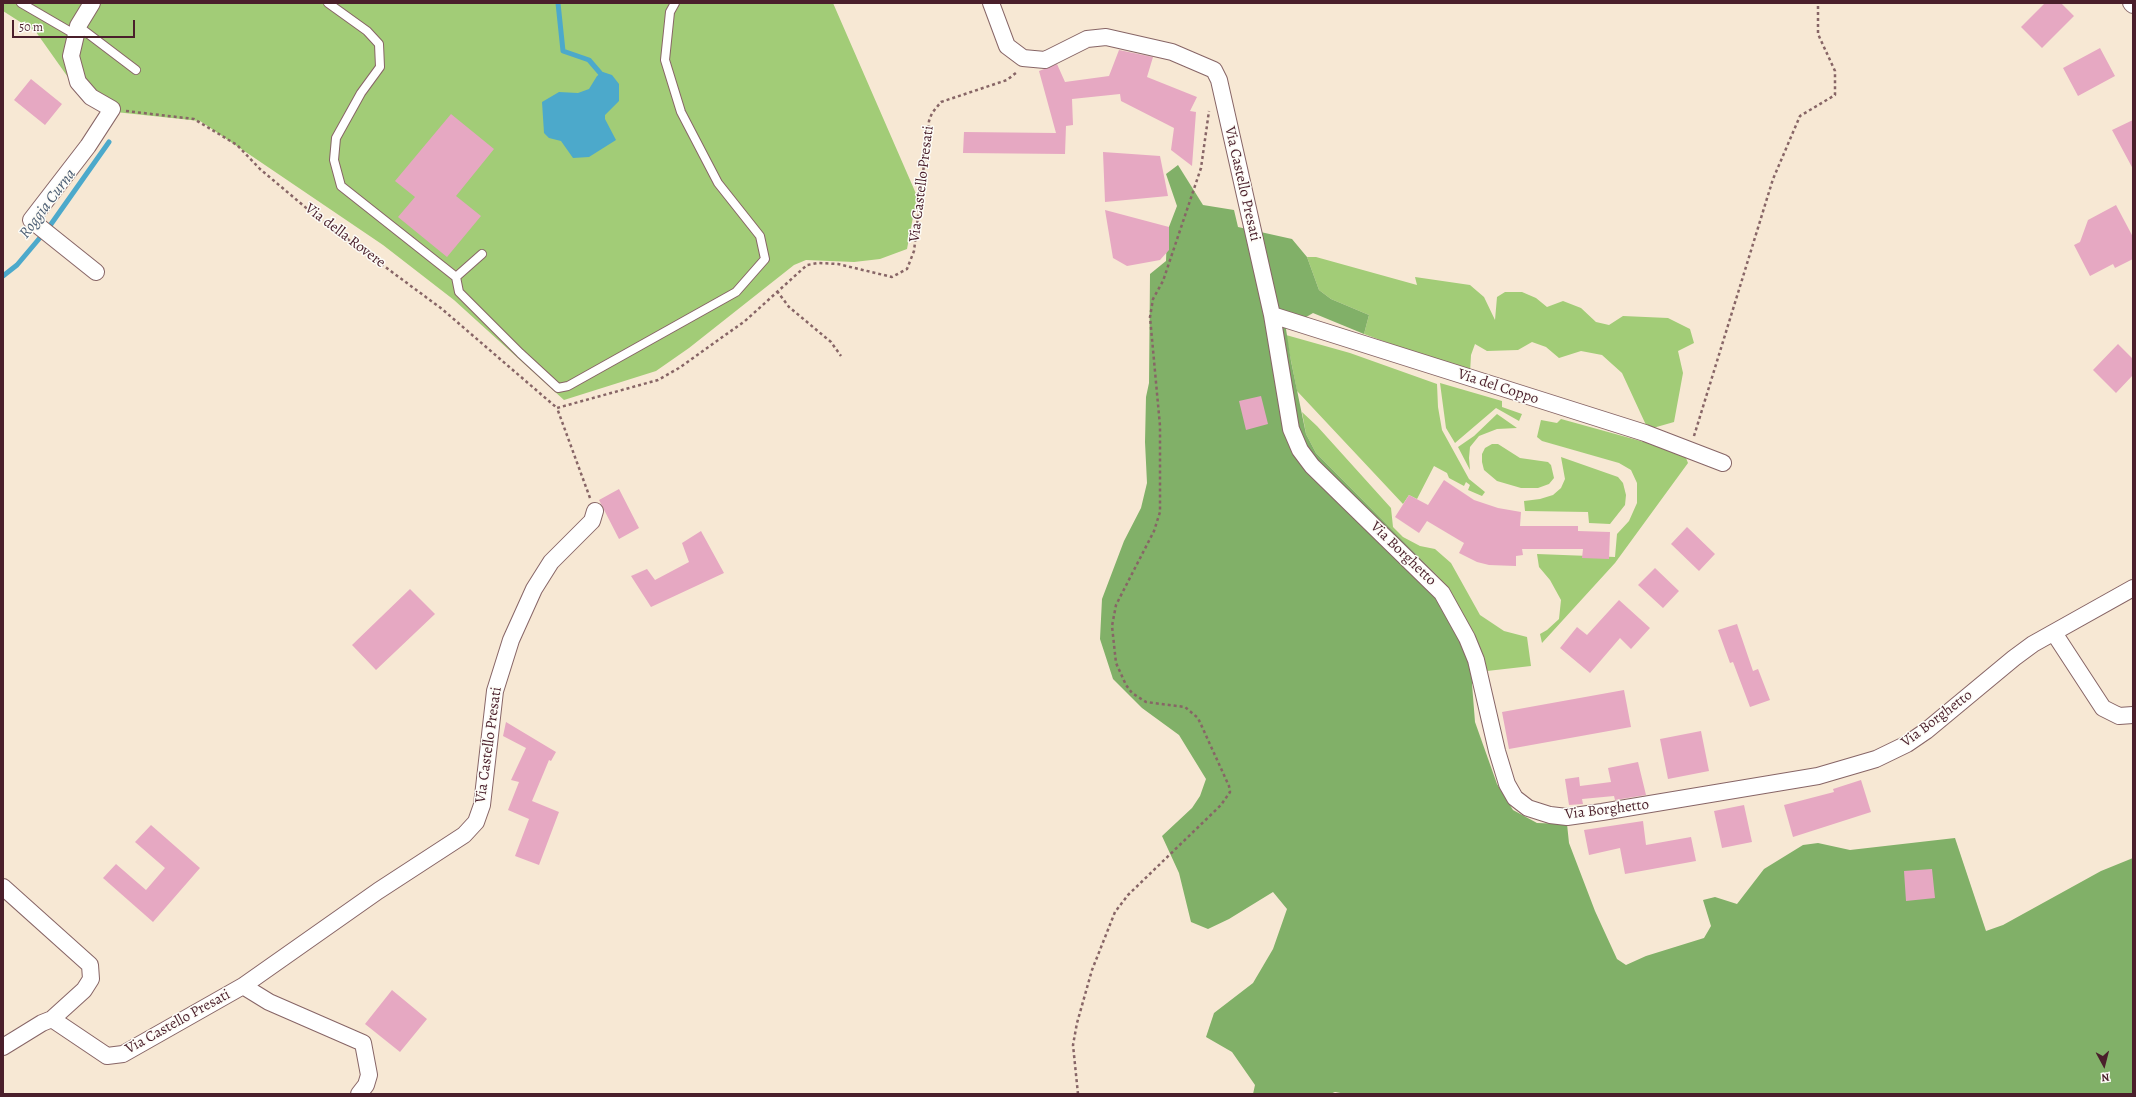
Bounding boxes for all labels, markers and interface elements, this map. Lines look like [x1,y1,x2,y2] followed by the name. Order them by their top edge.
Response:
[14,12,137,38] scale bar
[19,19,43,35] text: 50 m
[906,125,938,243] street label: Via Castello Presati
[1220,125,1264,243] street label: Via Castello Presati
[16,165,80,243] water label: Roggia Curna
[301,200,389,272] street label: Via della Rovere
[1455,365,1541,409] street label: Via del Coppo
[1366,518,1440,590] street label: Via Borghetto
[472,686,506,804] street label: Via Castello Presati
[1898,686,1976,752] street label: Via Borghetto
[1564,796,1650,824] street label: Via Borghetto
[122,986,234,1058] street label: Via Castello Presati
[2084,1045,2124,1085] north arrow
[2101,1069,2110,1085] text: N

